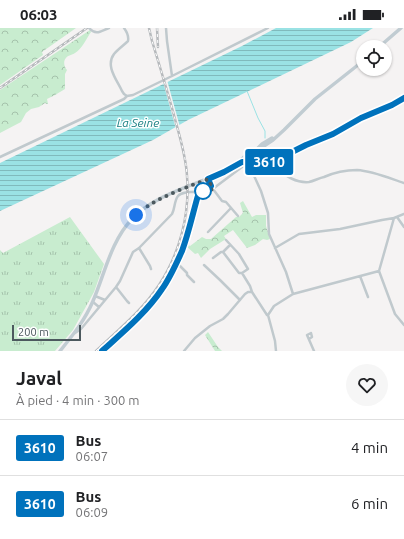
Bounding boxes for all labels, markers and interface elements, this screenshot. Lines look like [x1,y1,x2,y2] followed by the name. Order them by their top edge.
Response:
[20,6,58,23] text: 06:03
[356,40,392,76] map controls
[356,40,392,76] button: locate
[117,116,159,129] water label: La Seine
[241,149,297,175] line badge: 3610
[253,154,285,170] text: 3610
[194,182,212,200] unlabelled marker
[126,205,146,225] your location
[12,323,81,342] scale bar
[18,326,49,338] text: 200 m
[346,364,388,406] button: heart
[16,367,62,389] text: Javal
[16,393,140,407] text: À pied · 4 min · 300 m
[76,432,101,449] text: Bus
[351,439,388,456] text: 4 min
[24,440,56,456] text: 3610
[76,449,108,463] text: 06:07
[76,488,101,505] text: Bus
[351,495,388,512] text: 6 min
[24,496,56,512] text: 3610
[76,505,108,519] text: 06:09

